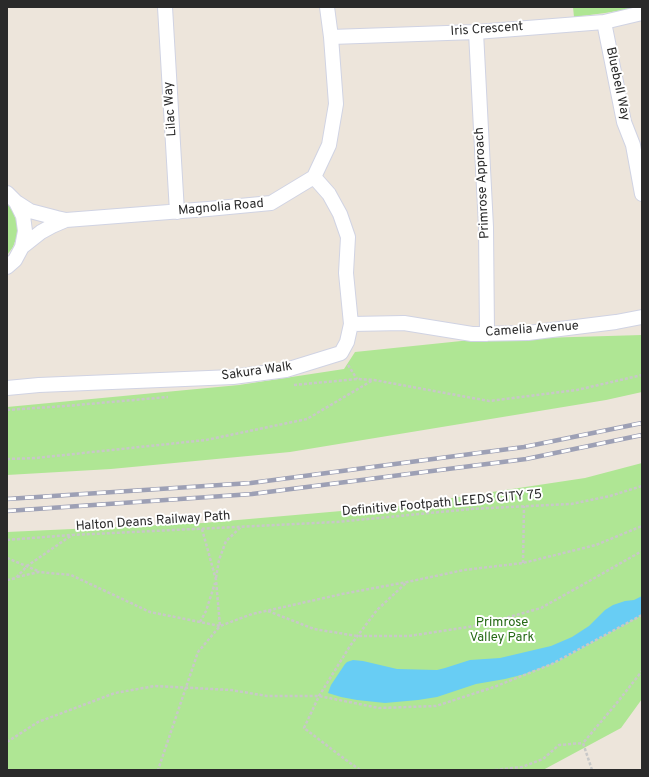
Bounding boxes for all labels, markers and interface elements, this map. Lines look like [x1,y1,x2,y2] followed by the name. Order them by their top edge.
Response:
[450,20,524,40] street label: Iris Crescent
[602,46,632,122] street label: Bluebell Way
[161,81,181,137] street label: Lilac Way
[472,127,494,239] street label: Primrose Approach
[177,196,265,220] street label: Magnolia Road
[485,319,579,341] street label: Camelia Avenue
[221,359,293,385] street label: Sakura Walk
[341,487,543,521] street label: Definitive Footpath LEEDS CITY 75
[75,509,231,535] street label: Halton Deans Railway Path
[470,615,534,646] park label: Primrose Valley Park

